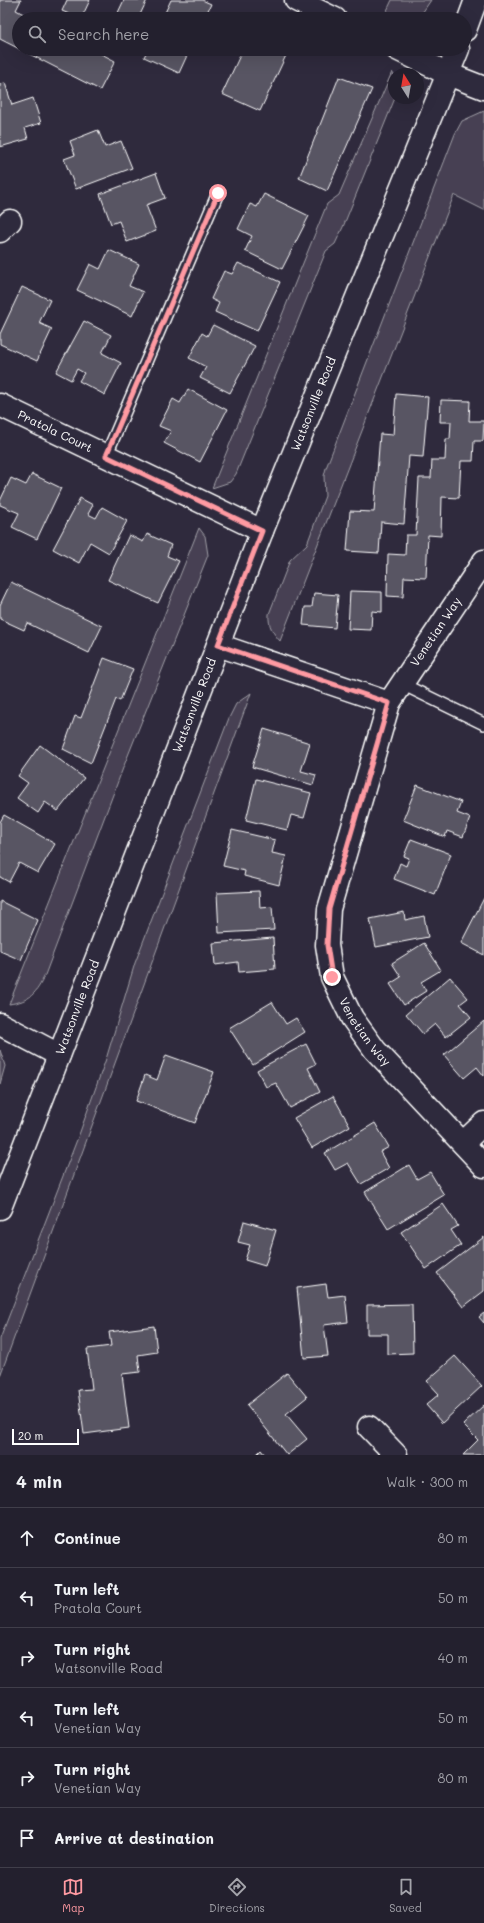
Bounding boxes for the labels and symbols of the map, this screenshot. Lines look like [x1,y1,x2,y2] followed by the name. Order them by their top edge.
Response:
[388,68,424,104] north arrow
[209,184,227,202] route start
[286,354,339,453] street label: Watsonville Road
[15,406,95,455] street label: Pratola Court
[406,594,464,669] street label: Venetian Way
[168,655,219,755] street label: Watsonville Road
[51,957,102,1057] street label: Watsonville Road
[323,968,341,986] route end
[336,995,395,1069] street label: Venetian Way
[12,1427,79,1446] scale bar

